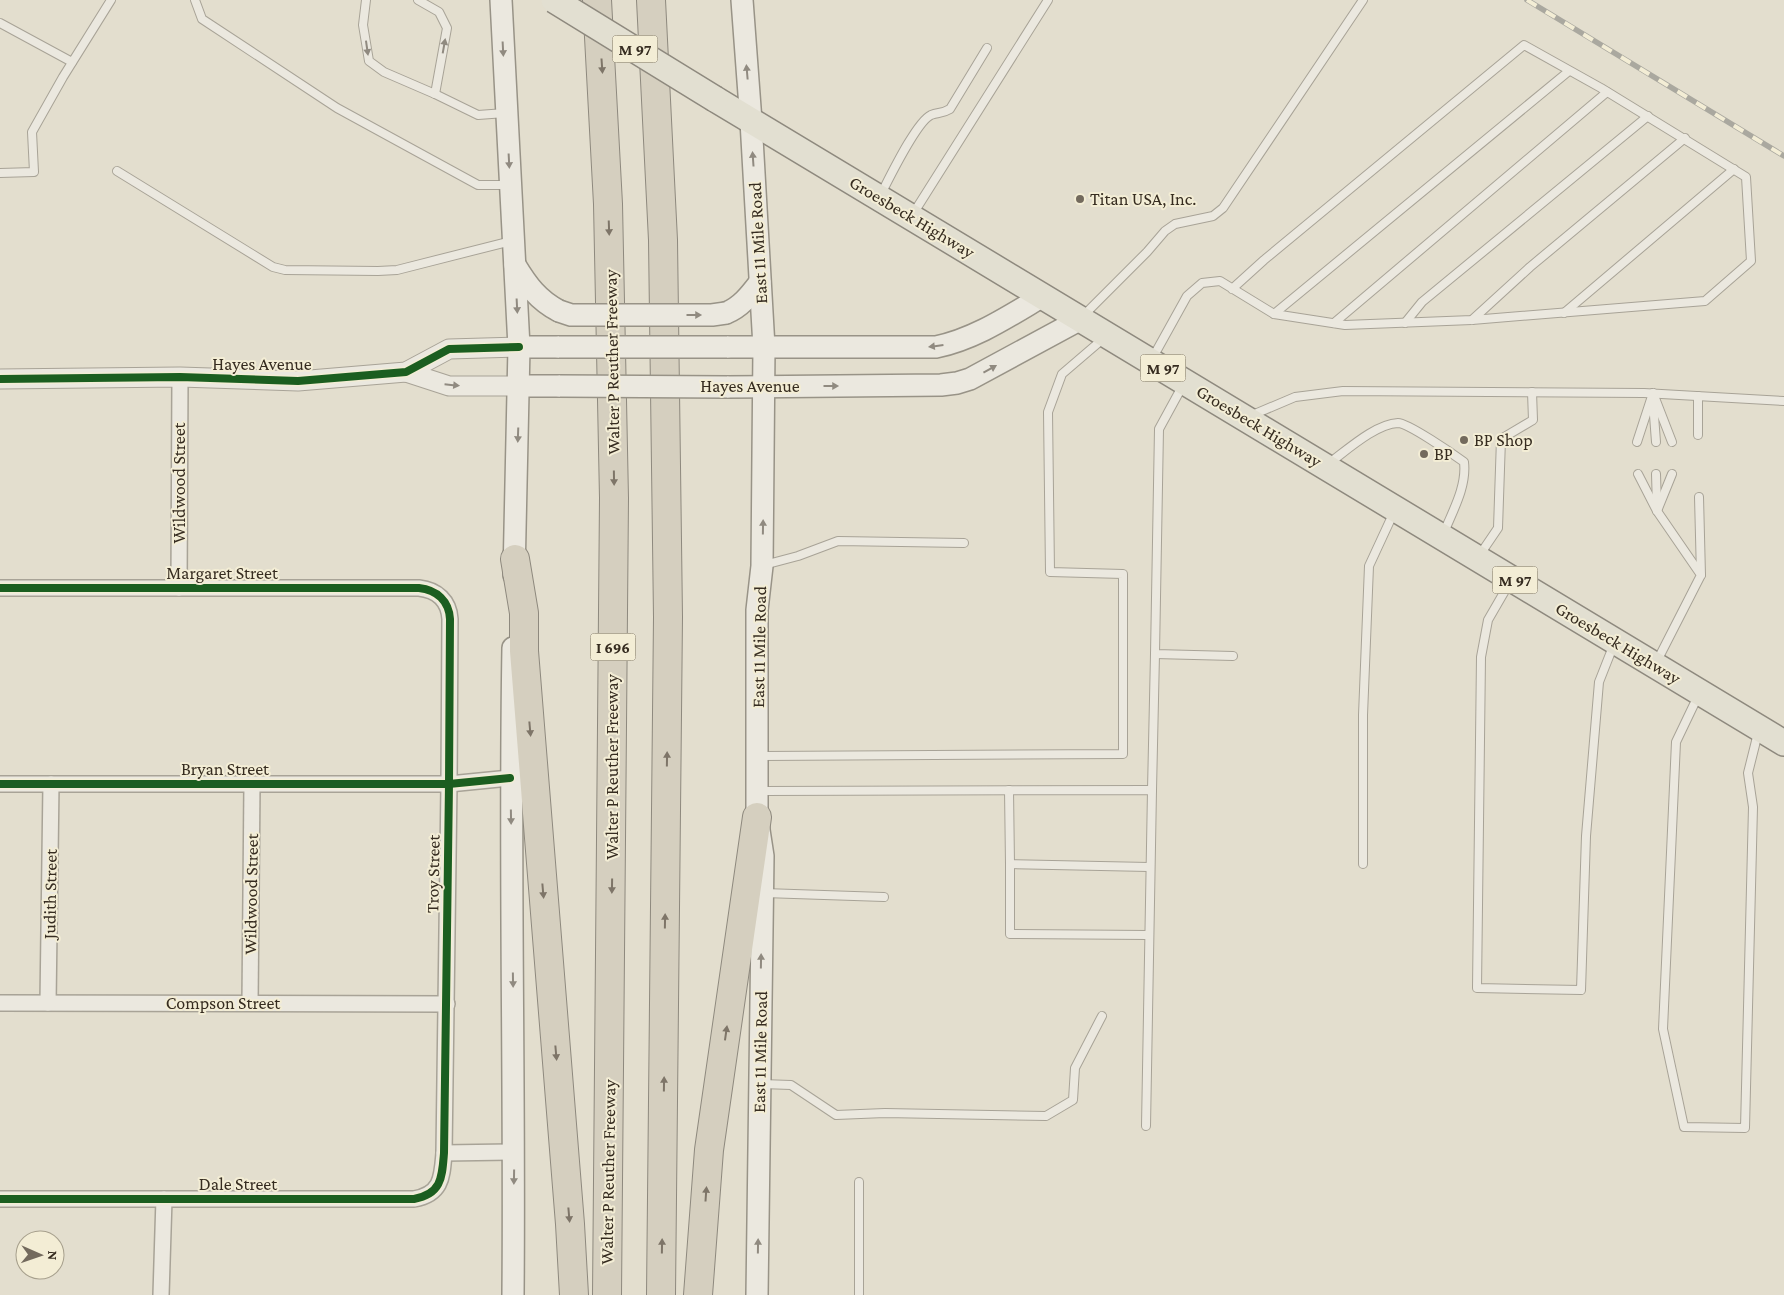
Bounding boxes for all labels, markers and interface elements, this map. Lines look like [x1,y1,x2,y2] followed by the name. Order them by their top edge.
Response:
[612,36,658,62] road number: M 97
[440,38,448,54] one-way arrow
[363,41,371,57] one-way arrow
[500,41,508,57] one-way arrow
[598,58,606,74] one-way arrow
[743,64,751,80] one-way arrow
[749,151,757,167] one-way arrow
[505,154,513,170] one-way arrow
[846,172,979,263] street label: Groesbeck Highway
[745,181,771,304] street label: East 11 Mile Road
[1090,189,1196,209] place label: Titan USA, Inc.
[1074,193,1086,205] marker: Titan USA, Inc.
[605,221,613,237] one-way arrow
[600,268,624,455] street label: Walter P Reuther Freeway
[513,298,521,314] one-way arrow
[687,311,703,319] one-way arrow
[928,342,944,350] one-way arrow
[212,354,312,374] street label: Hayes Avenue
[1140,354,1186,382] road number: M 97
[983,365,998,373] one-way arrow
[700,376,800,396] street label: Hayes Avenue
[445,381,461,389] one-way arrow
[1193,381,1326,472] street label: Groesbeck Highway
[823,382,839,390] one-way arrow
[169,421,189,544] street label: Wildwood Street
[514,427,522,443] one-way arrow
[1474,430,1533,450] place label: BP Shop
[1458,434,1470,446] marker: BP Shop
[1434,444,1453,464] place label: BP
[1418,448,1430,460] marker: BP
[610,471,618,487] one-way arrow
[759,518,767,534] one-way arrow
[166,563,279,583] street label: Margaret Street
[1492,566,1538,594] road number: M 97
[748,585,770,708] street label: East 11 Mile Road
[1552,598,1685,689] street label: Groesbeck Highway
[590,634,636,660] road number: I 696
[602,674,622,860] street label: Walter P Reuther Freeway
[526,721,534,737] one-way arrow
[663,751,671,767] one-way arrow
[181,759,270,779] street label: Bryan Street
[507,810,515,826] one-way arrow
[240,832,262,955] street label: Wildwood Street
[422,834,444,913] street label: Troy Street
[39,848,61,941] street label: Judith Street
[607,878,615,894] one-way arrow
[539,883,547,899] one-way arrow
[661,913,669,929] one-way arrow
[758,953,766,969] one-way arrow
[509,972,517,988] one-way arrow
[749,990,771,1113] street label: East 11 Mile Road
[166,993,281,1013] street label: Compson Street
[722,1025,730,1041] one-way arrow
[552,1045,560,1061] one-way arrow
[660,1076,668,1092] one-way arrow
[596,1078,620,1265] street label: Walter P Reuther Freeway
[510,1170,518,1186] one-way arrow
[199,1174,278,1194] street label: Dale Street
[702,1186,710,1202] one-way arrow
[566,1207,574,1223] one-way arrow
[15,1230,65,1280] north arrow
[658,1238,666,1254] one-way arrow
[754,1238,762,1254] one-way arrow
[45,1250,61,1261] text: N

